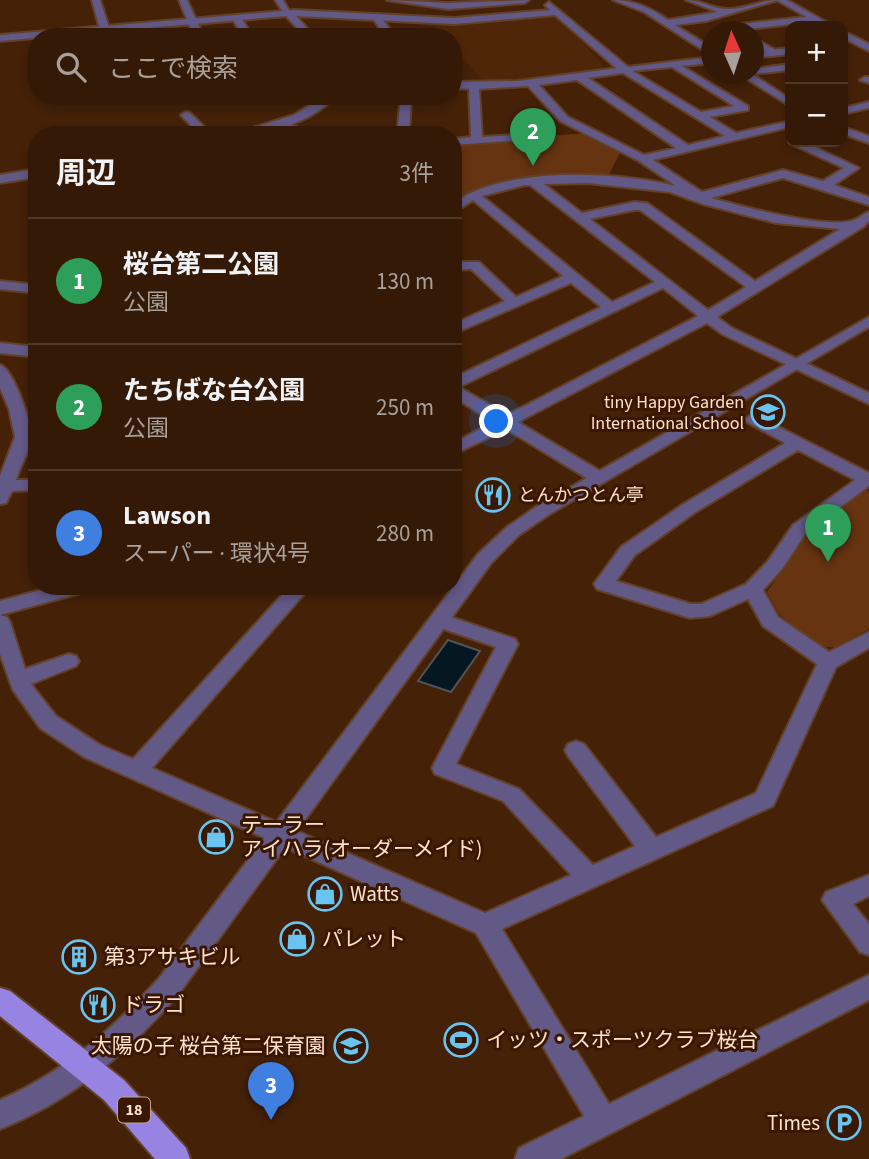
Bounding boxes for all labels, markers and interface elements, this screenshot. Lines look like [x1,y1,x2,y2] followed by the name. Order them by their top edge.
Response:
[701,21,764,84] north arrow
[785,21,848,147] map controls
[785,21,848,84] button: +
[28,28,462,105] search box
[52,48,90,86] icon: search
[108,50,238,87] text: ここで検索
[785,84,848,147] button: −
[510,108,556,166] pin: 2
[56,152,116,195] text: 周辺
[400,157,434,190] text: 3件
[123,246,279,283] text: 桜台第二公園
[73,265,85,298] text: 1
[376,265,434,298] text: 130 m
[123,286,169,319] text: 公園
[123,372,305,409] text: たちばな台公園
[591,390,744,436] place label: tiny Happy Garden International School
[73,391,85,424] text: 2
[376,391,434,424] text: 250 m
[749,393,787,431] school or university icon: tiny Happy Garden International School
[479,404,513,438] your location
[123,412,169,445] text: 公園
[474,476,512,514] restaurant icon: とんかつとん亭
[518,483,644,508] place label: とんかつとん亭
[123,497,211,534] text: Lawson
[805,504,851,562] pin: 1
[73,517,85,550] text: 3
[376,517,434,550] text: 280 m
[123,537,310,570] text: スーパー · 環状4号
[241,810,482,864] place label: テーラー アイハラ(オーダーメイド)
[197,818,235,856] shop icon: テーラー アイハラ(オーダーメイド)
[306,875,344,913] shop icon: Watts
[350,879,399,909] place label: Watts
[278,920,316,958] shop icon: パレット
[322,924,406,954] place label: パレット
[60,938,98,976] building icon: 第3アサキビル
[104,942,240,972] place label: 第3アサキビル
[79,986,117,1024] restaurant icon: ドラゴ
[122,990,185,1020] place label: ドラゴ
[442,1021,480,1059] sports icon: イッツ・スポーツクラブ桜台
[486,1025,759,1055] place label: イッツ・スポーツクラブ桜台
[332,1027,370,1065] school or university icon: 太陽の子 桜台第二保育園
[91,1031,326,1061] place label: 太陽の子 桜台第二保育園
[248,1062,294,1120] pin: 3
[118,1098,150,1122] road number: 18
[825,1104,863,1142] parking icon: Times
[767,1108,820,1138] place label: Times

